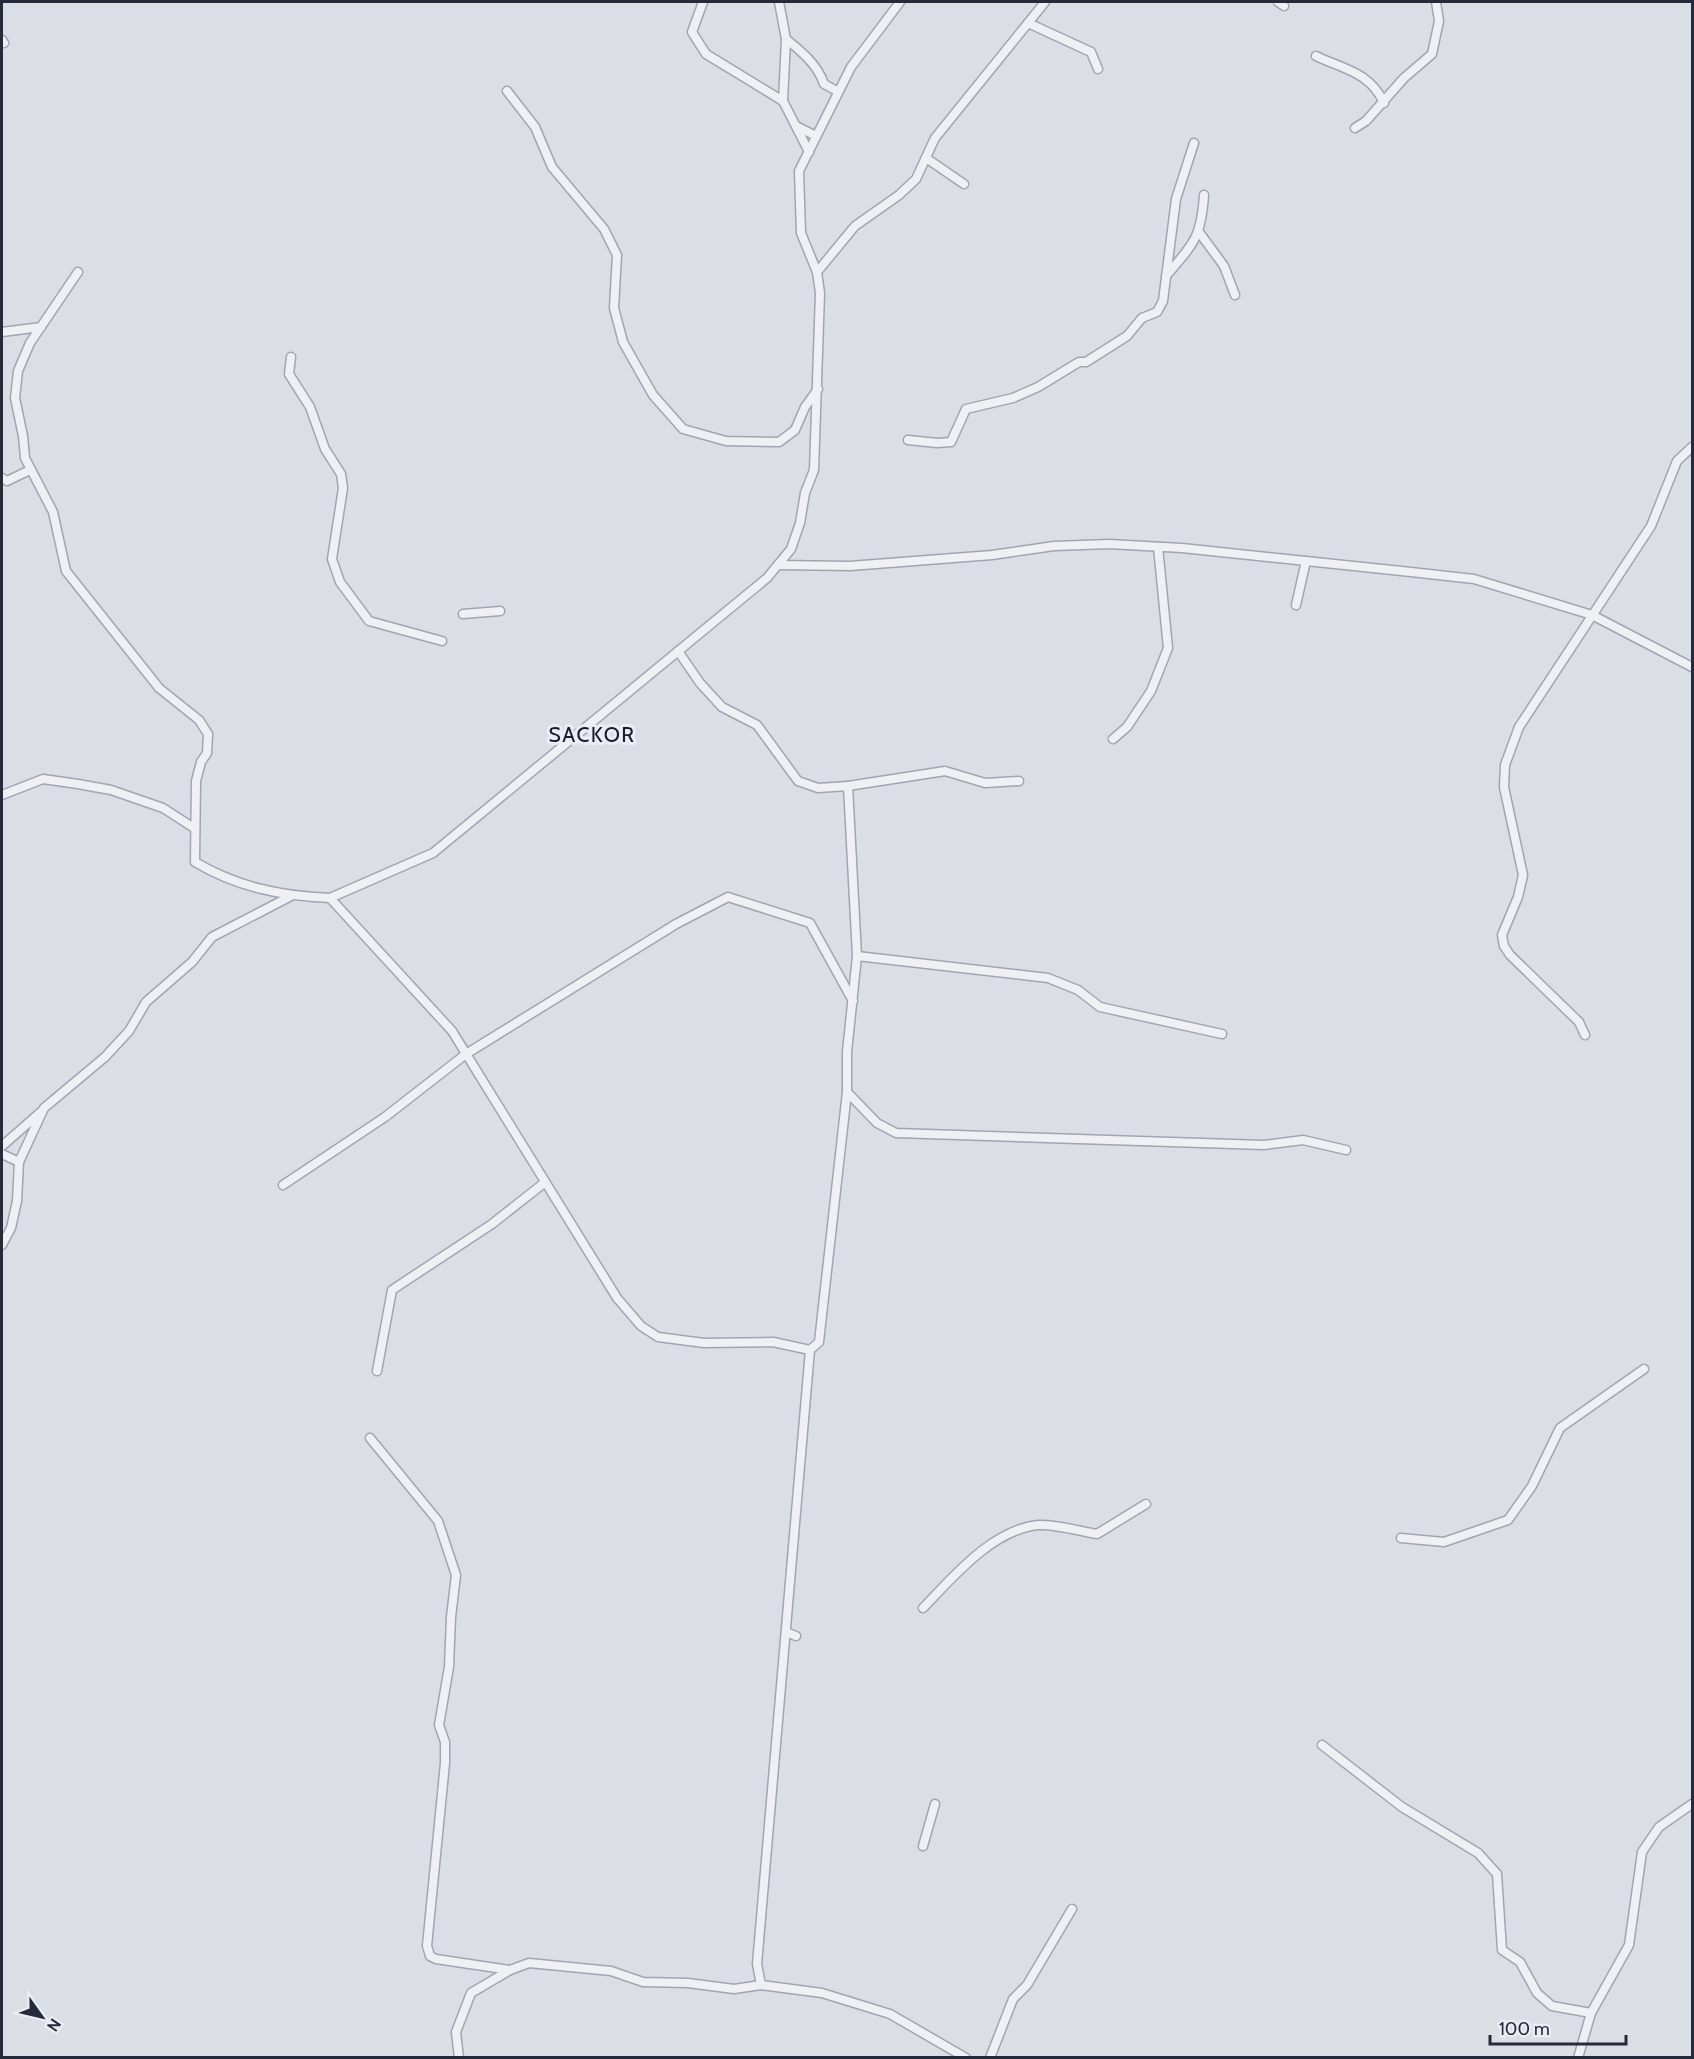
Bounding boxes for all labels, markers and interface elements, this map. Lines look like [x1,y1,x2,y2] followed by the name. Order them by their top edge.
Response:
[548,722,636,747] district label: SACKOR
[12,1987,72,2047] north arrow
[1490,2008,1626,2046] scale bar
[43,2015,65,2035] text: N
[1499,2018,1550,2040] text: 100 m

